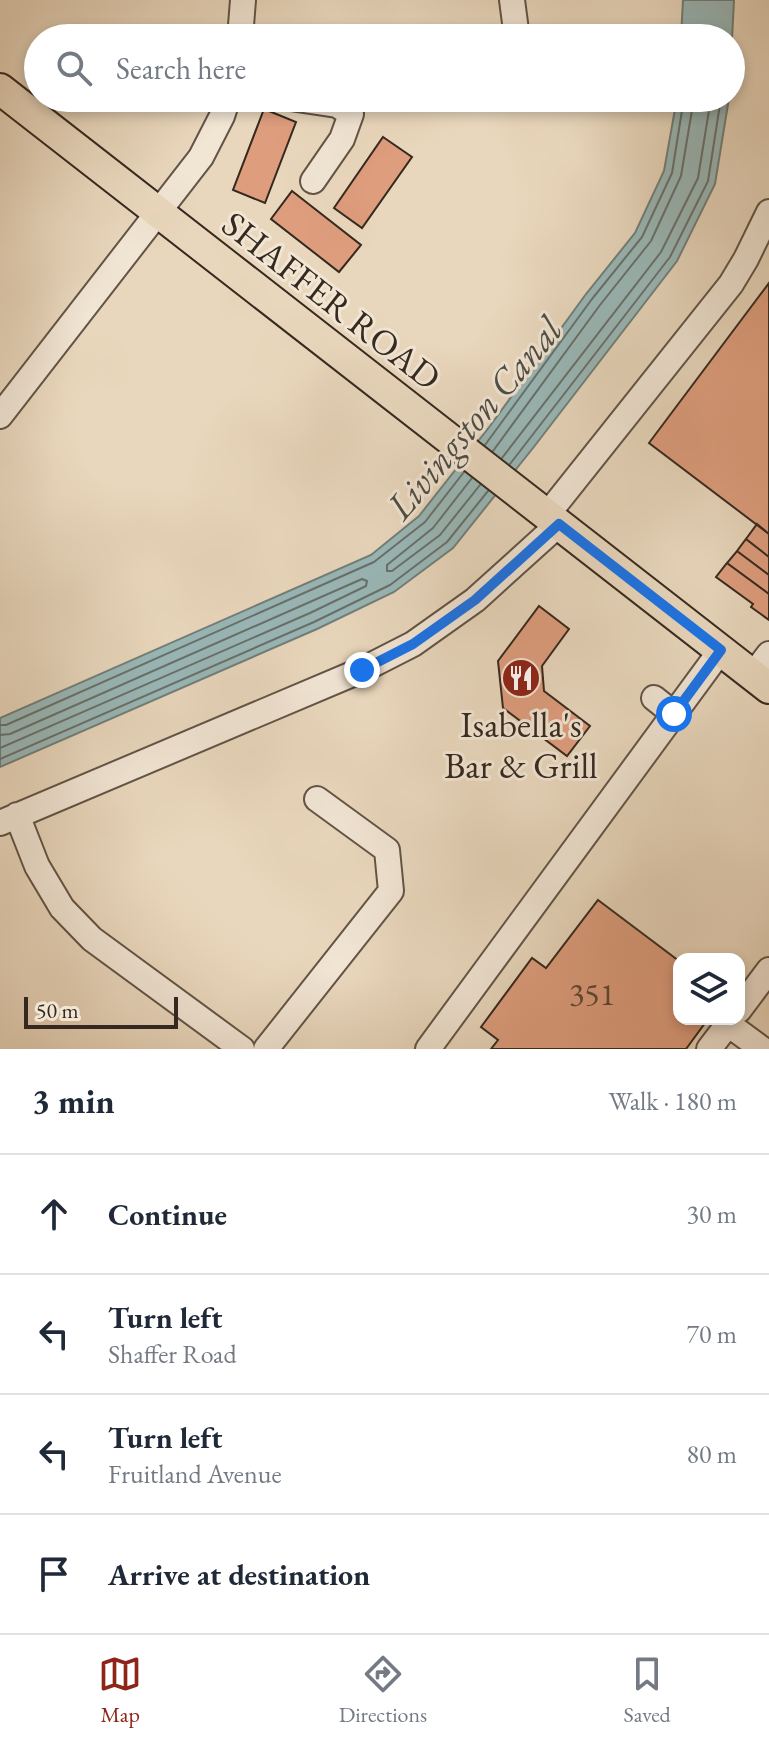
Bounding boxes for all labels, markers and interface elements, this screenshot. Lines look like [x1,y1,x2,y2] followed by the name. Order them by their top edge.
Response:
[24,24,745,112] search box
[52,46,96,90] icon: search
[116,49,246,88] text: Search here
[213,200,451,400] street label: SHAFFER ROAD
[374,305,573,530] water label: Livingston Canal
[344,652,380,688] route end
[500,657,542,699] restaurant icon: Isabella's Bar & Grill
[656,696,692,732] route start
[444,701,598,789] place label: Isabella's Bar & Grill
[673,953,745,1025] map controls
[673,953,745,1025] button: layers
[569,973,615,1015] house number: 351
[24,993,178,1029] scale bar
[36,996,79,1025] text: 50 m
[32,1079,115,1123] text: 3 min
[609,1084,737,1118] text: Walk · 180 m
[32,1192,76,1236] icon: ahead
[108,1195,227,1234] text: Continue
[687,1197,737,1231] text: 30 m
[108,1298,222,1337] text: Turn left
[32,1312,76,1356] icon: left
[687,1317,737,1351] text: 70 m
[108,1337,237,1371] text: Shaffer Road
[108,1418,222,1457] text: Turn left
[32,1432,76,1476] icon: left
[687,1437,737,1471] text: 80 m
[108,1457,282,1491] text: Fruitland Avenue
[32,1552,76,1596] icon: arrive
[108,1555,370,1594] text: Arrive at destination
[98,1652,142,1729] tab: Map
[339,1652,427,1729] tab: Directions
[624,1652,671,1729] tab: Saved

